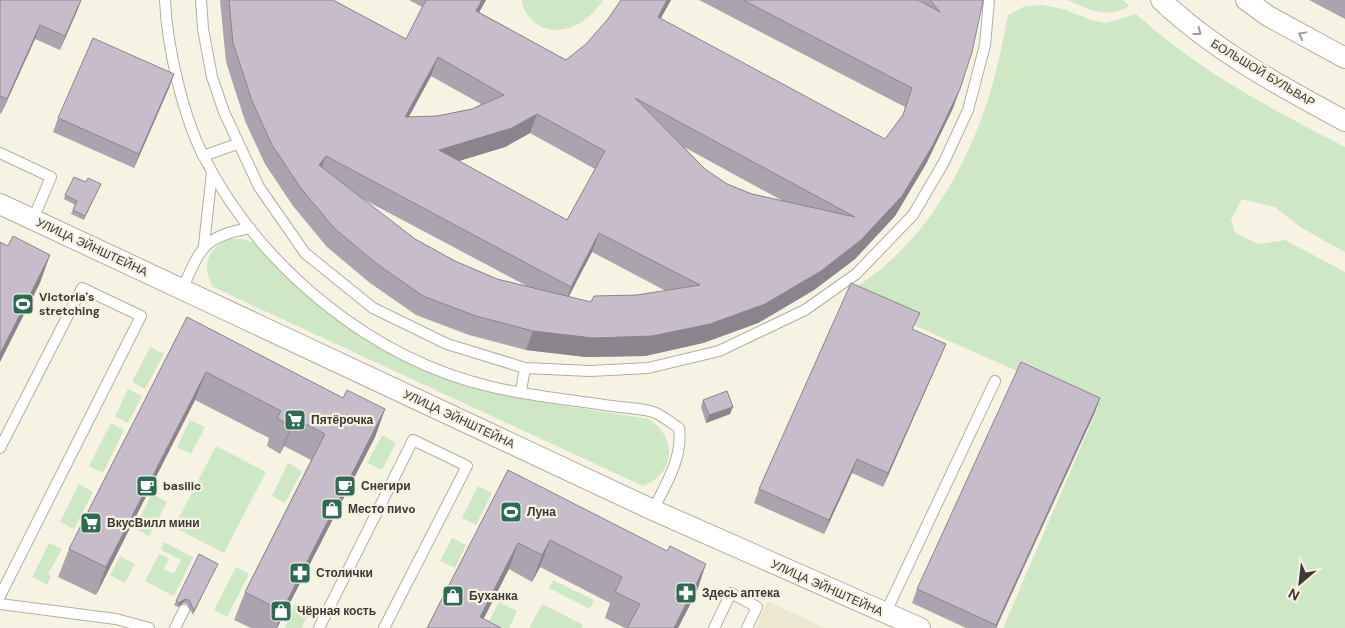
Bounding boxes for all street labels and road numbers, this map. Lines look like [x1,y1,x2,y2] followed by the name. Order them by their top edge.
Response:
[1208,35,1318,111] street label: БОЛЬШОЙ БУЛЬВАР
[34,214,150,280] street label: УЛИЦА ЭЙНШТЕЙНА
[401,386,517,452] street label: УЛИЦА ЭЙНШТЕЙНА
[768,556,886,620] street label: УЛИЦА ЭЙНШТЕЙНА

